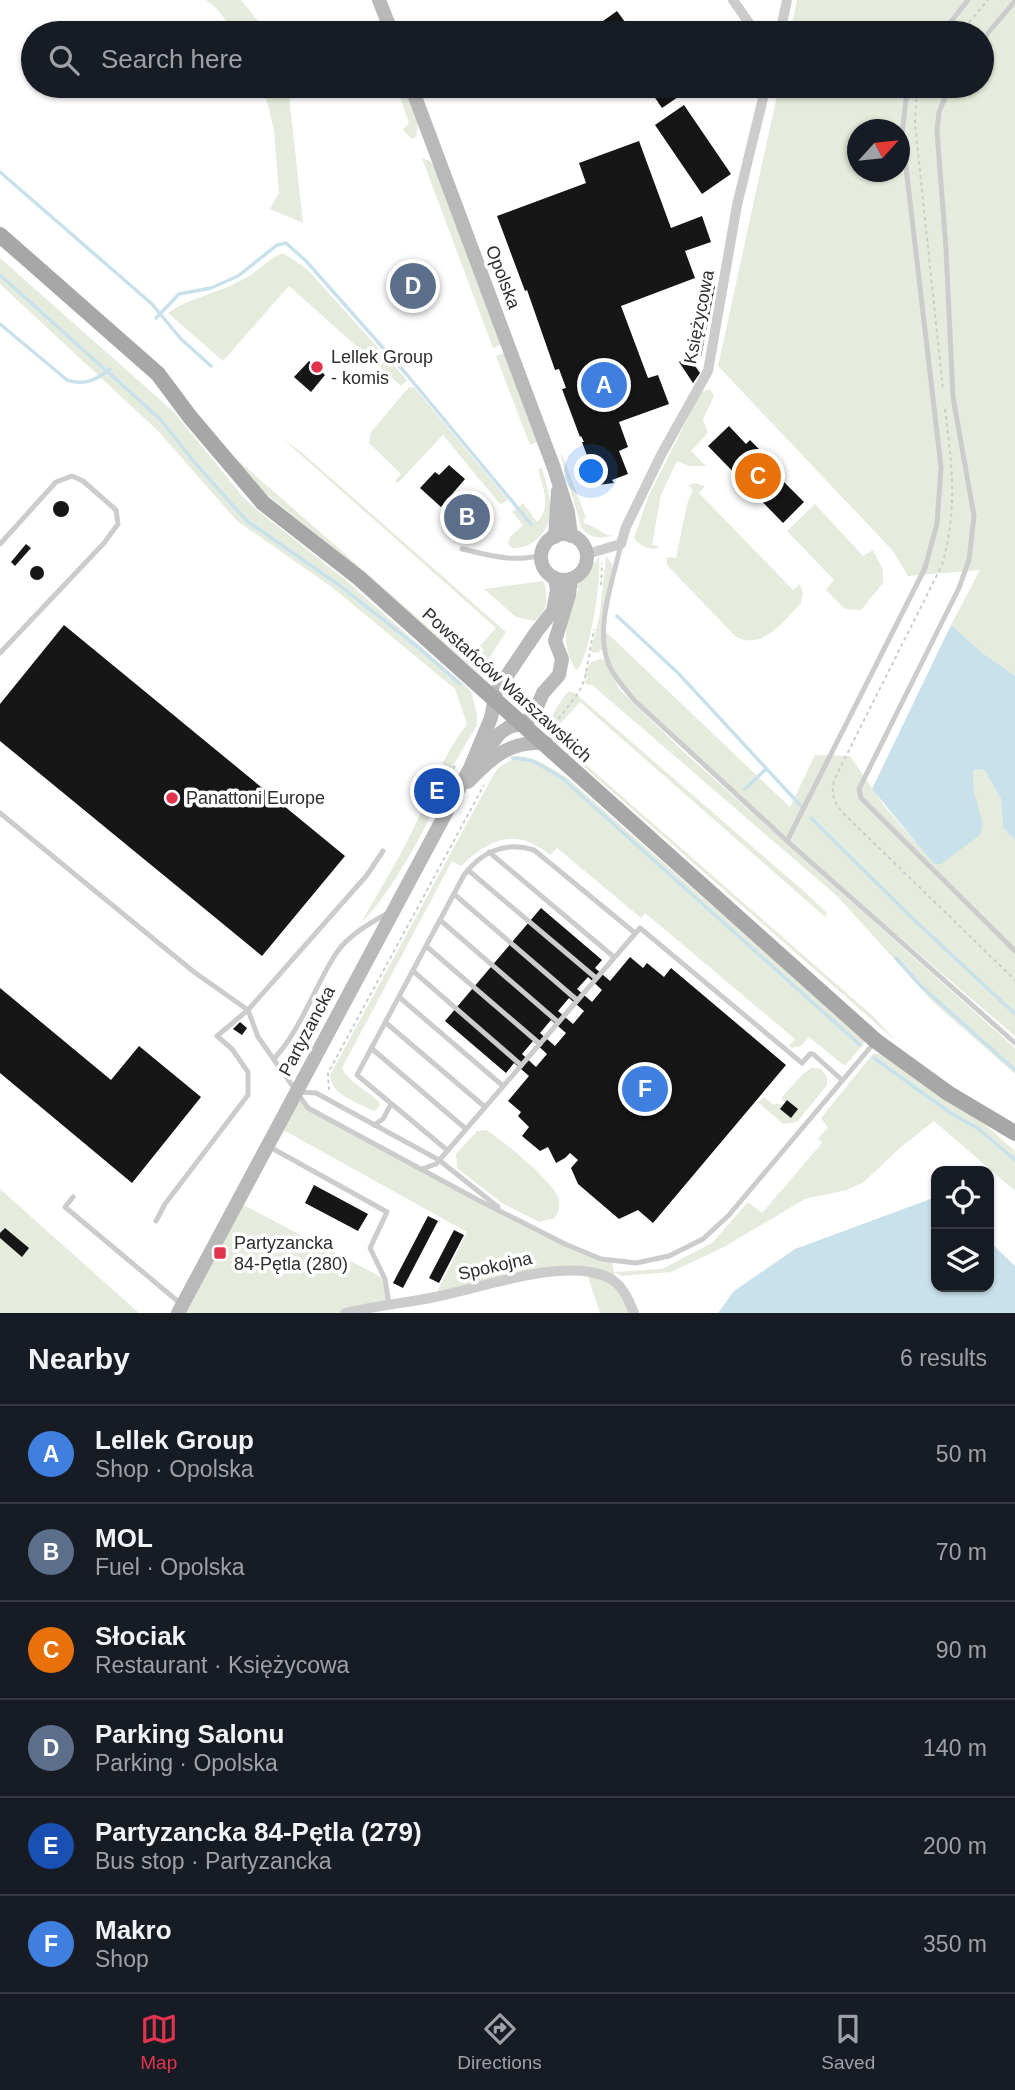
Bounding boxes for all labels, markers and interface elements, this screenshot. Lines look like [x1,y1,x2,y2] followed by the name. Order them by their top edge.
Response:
[21,21,994,98] search box
[45,41,83,79] icon: search
[101,44,243,74] text: Search here
[847,119,910,182] north arrow
[482,243,525,312] street label: Opolska
[390,260,436,312] pin: D
[680,267,718,366] street label: Księżycowa
[331,347,433,388] place label: Lellek Group - komis
[309,359,325,375] marker: Lellek Group - komis
[581,359,627,411] pin: A
[735,450,781,502] pin: C
[574,454,608,488] your location
[444,491,490,543] pin: B
[418,604,596,766] street label: Powstańców Warszawskich
[414,765,460,817] pin: E
[186,788,325,808] place label: Panattoni Europe
[164,790,180,806] marker: Panattoni Europe
[275,982,340,1079] street label: Partyzancka
[622,1063,668,1115] pin: F
[931,1166,994,1292] map controls
[931,1166,994,1229] button: locate
[931,1229,994,1292] button: layers
[234,1233,348,1274] place label: Partyzancka 84-Pętla (280)
[212,1245,228,1261] marker: Partyzancka 84-Pętla (280)
[456,1248,535,1284] street label: Spokojna
[28,1342,130,1375] text: Nearby
[900,1345,987,1371] text: 6 results
[95,1425,254,1455] text: Lellek Group
[43,1441,59,1467] text: A
[936,1441,987,1467] text: 50 m
[95,1456,254,1482] text: Shop · Opolska
[95,1523,153,1553] text: MOL
[43,1539,59,1565] text: B
[936,1539,987,1565] text: 70 m
[95,1554,245,1580] text: Fuel · Opolska
[95,1621,186,1651] text: Słociak
[43,1637,59,1663] text: C
[936,1637,987,1663] text: 90 m
[95,1652,349,1678] text: Restaurant · Księżycowa
[95,1719,284,1749] text: Parking Salonu
[43,1735,59,1761] text: D
[923,1735,987,1761] text: 140 m
[95,1750,278,1776] text: Parking · Opolska
[95,1817,422,1847] text: Partyzancka 84-Pętla (279)
[43,1833,59,1859] text: E
[923,1833,987,1859] text: 200 m
[95,1848,332,1874] text: Bus stop · Partyzancka
[95,1915,172,1945] text: Makro
[44,1931,58,1957] text: F
[923,1931,987,1957] text: 350 m
[95,1946,149,1972] text: Shop
[140,2010,178,2074] tab: Map
[457,2010,542,2074] tab: Directions
[821,2010,875,2074] tab: Saved

